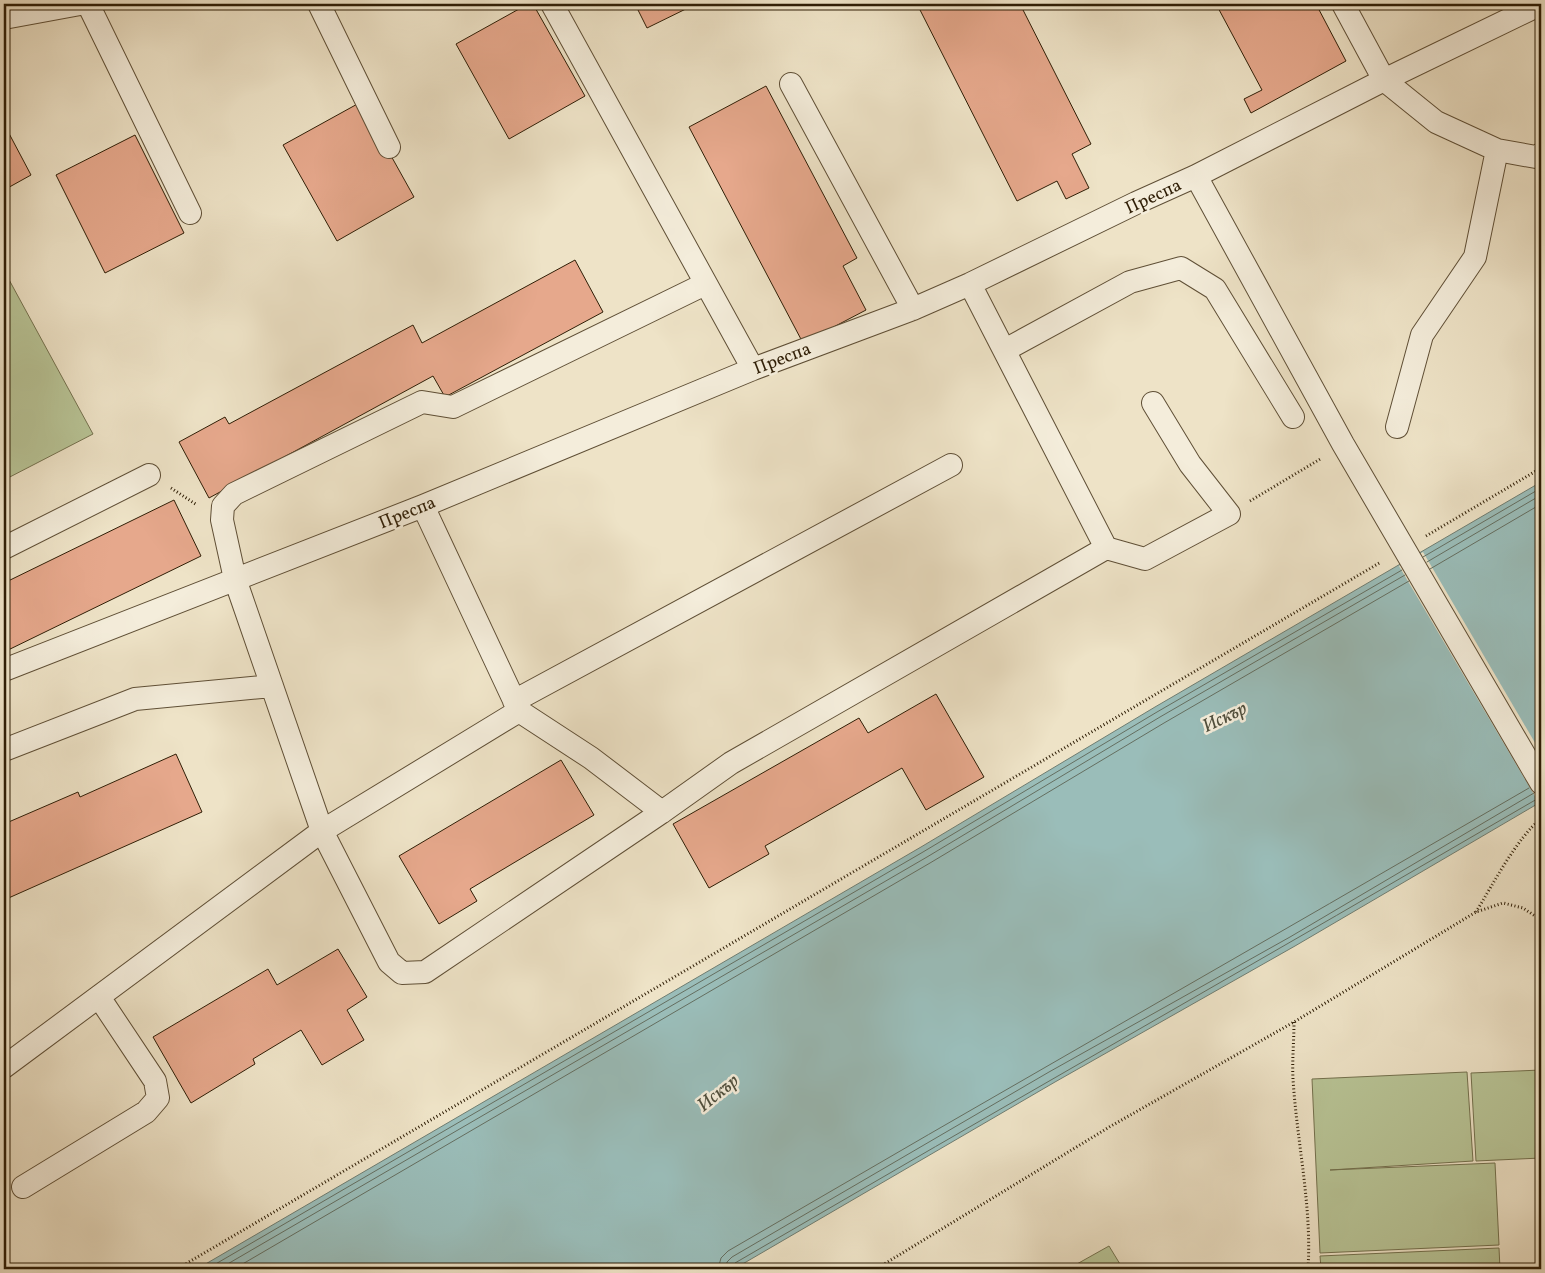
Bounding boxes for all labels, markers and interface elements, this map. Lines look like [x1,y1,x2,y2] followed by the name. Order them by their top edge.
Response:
[1121,173,1186,221] street label: Преспа
[750,337,815,382] street label: Преспа
[375,491,440,536] street label: Преспа
[1198,696,1252,740] water label: Искър
[692,1069,745,1118] water label: Искър

